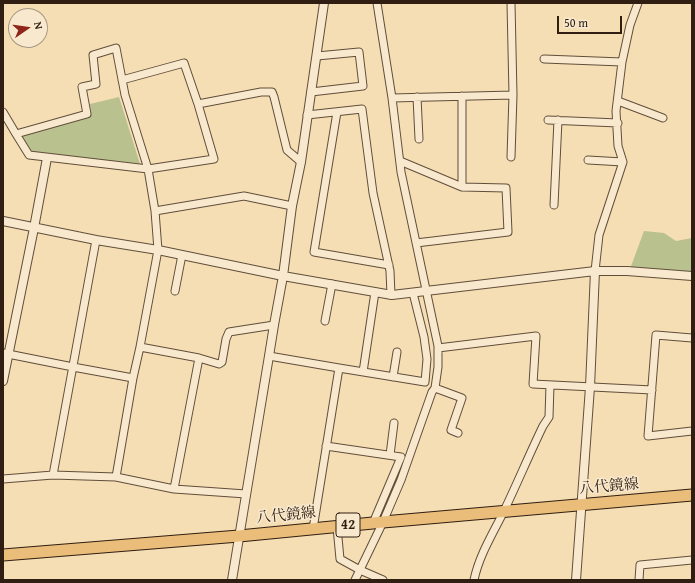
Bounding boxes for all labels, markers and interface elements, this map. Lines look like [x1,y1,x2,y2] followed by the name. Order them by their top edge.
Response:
[8,8,48,48] north arrow
[559,8,624,34] scale bar
[564,14,588,31] text: 50 m
[30,20,47,31] text: N
[578,475,640,499] street label: 八代鏡線
[255,504,317,528] street label: 八代鏡線
[336,513,360,537] road number: 42

